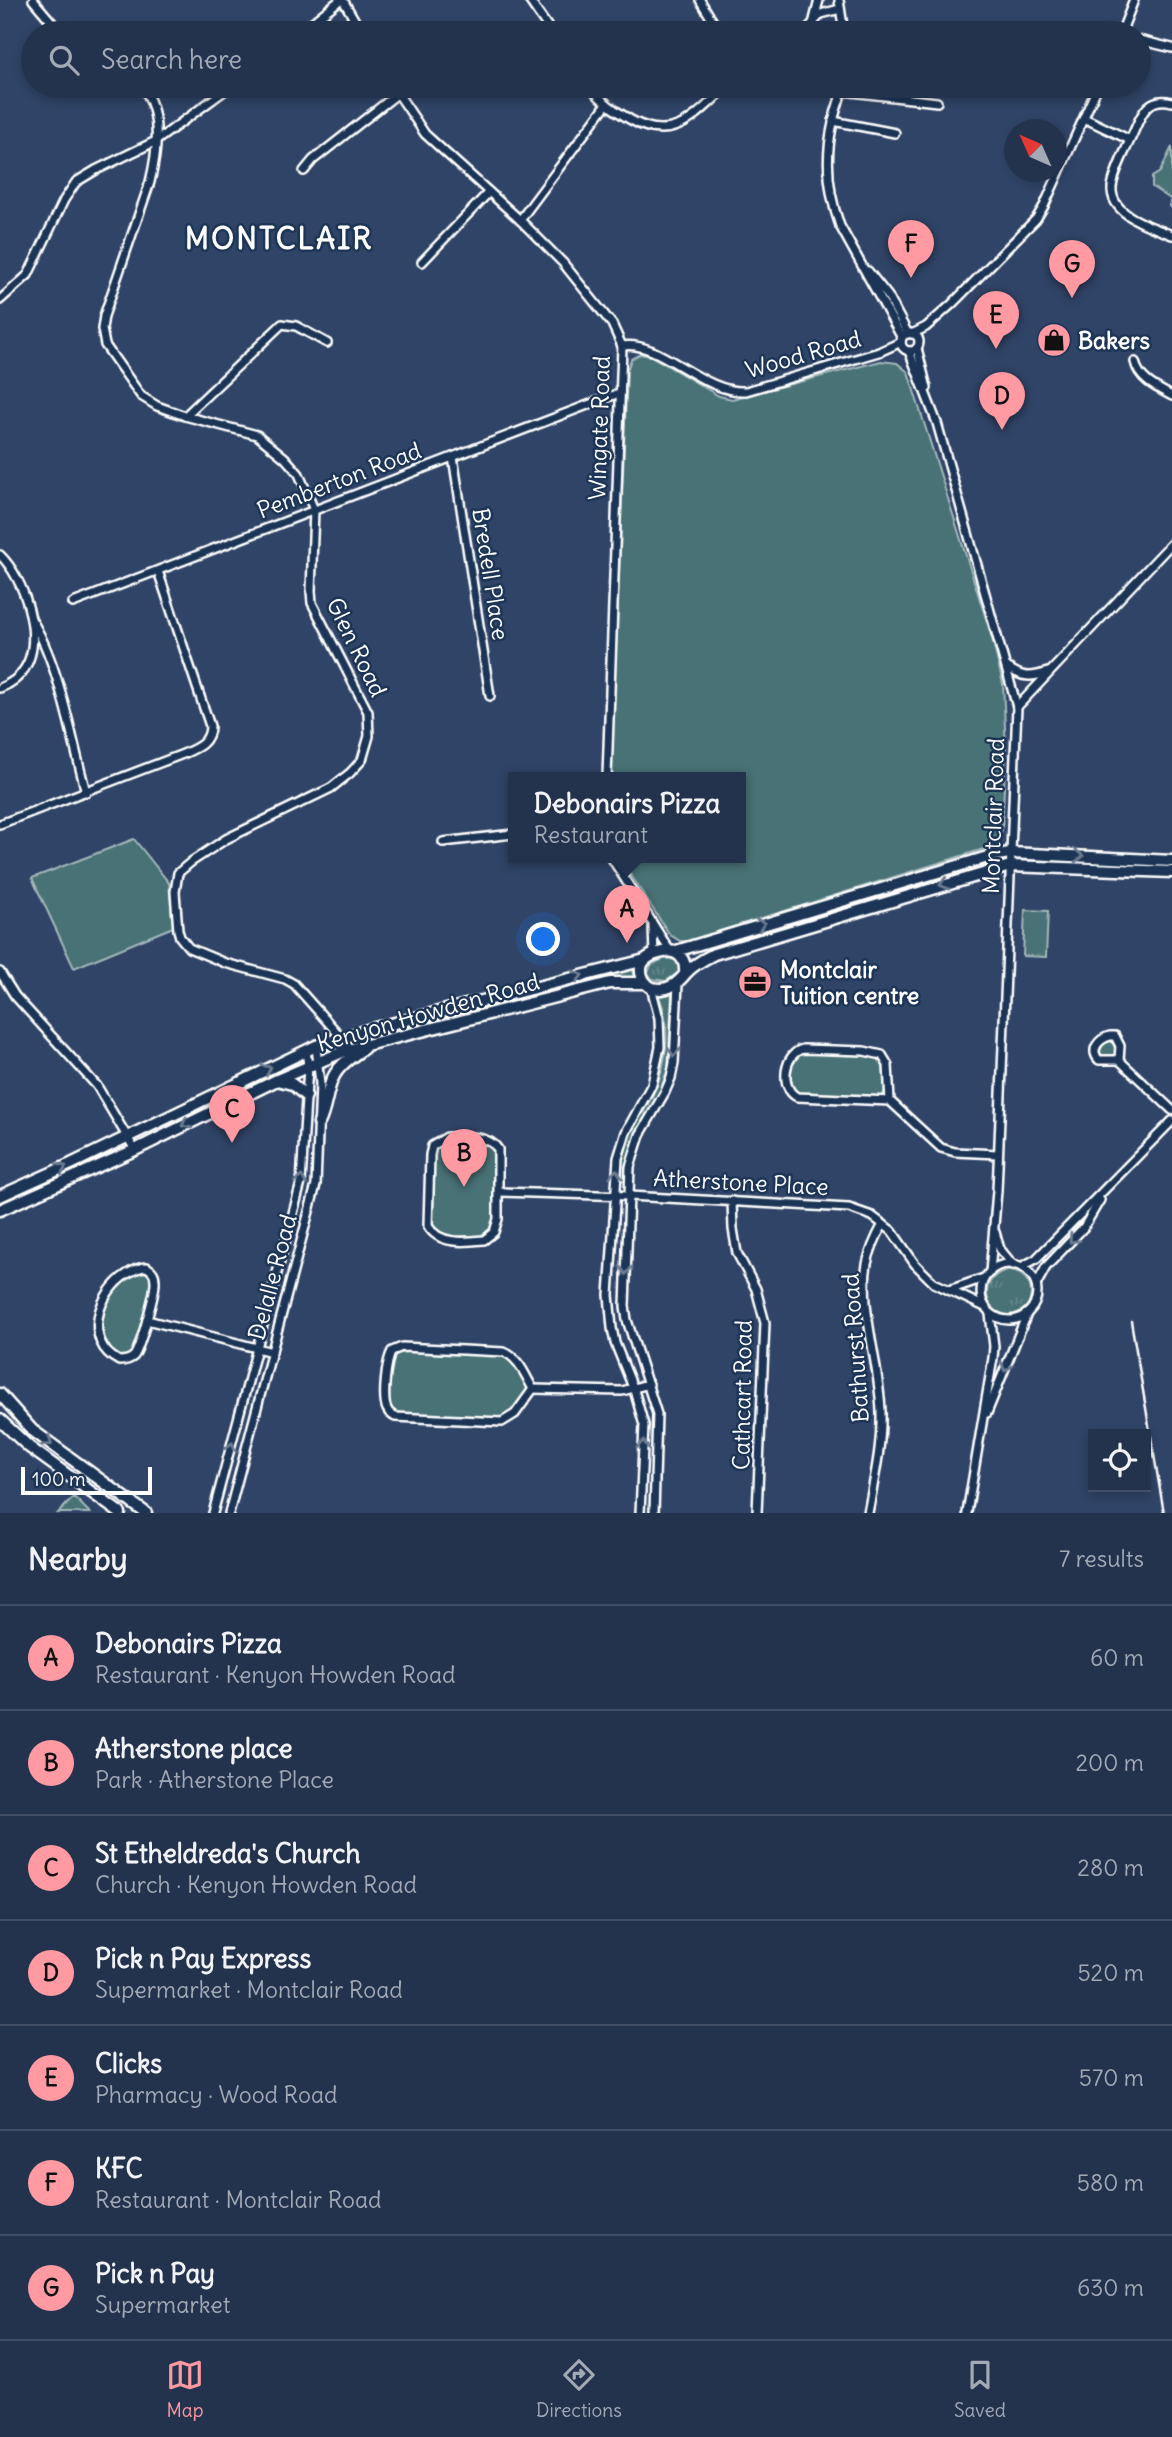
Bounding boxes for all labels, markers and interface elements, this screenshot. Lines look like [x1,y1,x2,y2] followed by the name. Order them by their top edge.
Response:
[21,21,1151,98] search box
[45,41,83,79] icon: search
[101,43,242,76] text: Search here
[1004,119,1067,182] north arrow
[185,219,373,257] district label: MONTCLAIR
[888,220,934,278] pin: F
[1049,240,1095,298] pin: G
[973,291,1019,349] pin: E
[1035,321,1073,359] shop icon: Bakers
[742,324,864,384] street label: Wood Road
[1078,326,1150,355] place label: Bakers
[582,355,616,501] street label: Wingate Road
[979,372,1025,430] pin: D
[253,435,425,525] street label: Pemberton Road
[466,506,516,642] street label: Bredell Place
[321,593,393,701] street label: Glen Road
[976,737,1010,895] street label: Montclair Road
[508,772,746,863] popup
[534,787,720,820] text: Debonairs Pizza
[534,820,648,849] text: Restaurant
[1073,849,1084,864] one-way arrow
[939,876,951,891] one-way arrow
[604,885,650,943] pin: A
[755,918,767,933] one-way arrow
[526,922,560,956] your location
[780,955,919,1010] place label: Montclair Tuition centre
[736,963,774,1001] office icon: Montclair Tuition centre
[313,966,543,1058] street label: Kenyon Howden Road
[572,970,584,985] one-way arrow
[667,1047,682,1058] one-way arrow
[260,1063,272,1077] one-way arrow
[209,1085,255,1143] pin: C
[181,1116,193,1130] one-way arrow
[441,1129,487,1187] pin: B
[55,1162,67,1176] one-way arrow
[653,1163,829,1201] street label: Atherstone Place
[609,1168,624,1179] one-way arrow
[293,1174,308,1186] one-way arrow
[241,1211,303,1343] street label: Delalle Road
[1068,1231,1081,1244] one-way arrow
[619,1265,634,1276] one-way arrow
[835,1272,875,1424] street label: Bathurst Road
[726,1320,758,1470] street label: Cathcart Road
[1000,1360,1014,1373] one-way arrow
[1088,1429,1151,1492] map controls
[1088,1429,1151,1492] button: locate
[40,1434,53,1446] one-way arrow
[636,1439,651,1450] one-way arrow
[223,1441,237,1453] one-way arrow
[21,1464,152,1496] scale bar
[32,1467,86,1491] text: 100 m
[28,1540,128,1578] text: Nearby
[1059,1544,1144,1573] text: 7 results
[95,1627,282,1660] text: Debonairs Pizza
[44,1643,58,1672] text: A
[1090,1643,1144,1672] text: 60 m
[95,1660,455,1689] text: Restaurant · Kenyon Howden Road
[95,1732,292,1765] text: Atherstone place
[43,1748,59,1777] text: B
[1075,1748,1144,1777] text: 200 m
[95,1765,334,1794] text: Park · Atherstone Place
[95,1837,361,1870] text: St Etheldreda's Church
[43,1853,59,1882] text: C
[1077,1853,1144,1882] text: 280 m
[95,1870,417,1899] text: Church · Kenyon Howden Road
[95,1942,311,1975] text: Pick n Pay Express
[43,1958,59,1987] text: D
[1077,1958,1144,1987] text: 520 m
[95,1975,403,2004] text: Supermarket · Montclair Road
[95,2047,162,2080] text: Clicks
[44,2063,58,2092] text: E
[1079,2063,1144,2092] text: 570 m
[95,2080,338,2109] text: Pharmacy · Wood Road
[95,2152,143,2185] text: KFC
[44,2168,58,2197] text: F
[1077,2168,1144,2197] text: 580 m
[95,2185,382,2214] text: Restaurant · Montclair Road
[95,2257,215,2290] text: Pick n Pay
[43,2273,59,2302] text: G
[1077,2273,1144,2302] text: 630 m
[95,2290,231,2319] text: Supermarket
[166,2356,204,2422] tab: Map
[536,2356,622,2422] tab: Directions
[954,2356,1006,2422] tab: Saved

